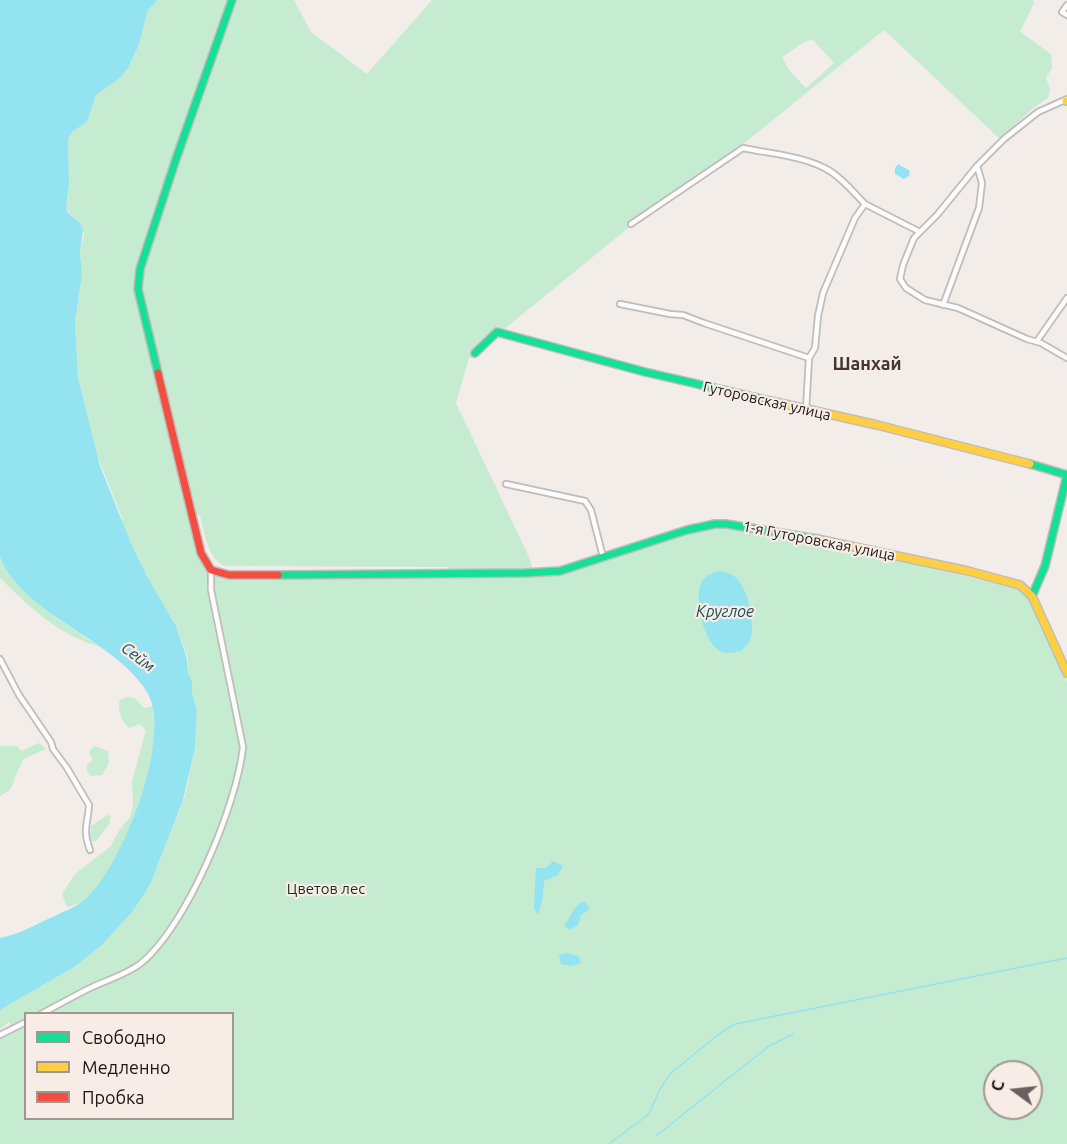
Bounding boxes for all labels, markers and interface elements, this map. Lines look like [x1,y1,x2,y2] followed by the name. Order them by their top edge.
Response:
[832,353,902,375] district label: Шанхай
[701,378,833,424] street label: Гуторовская улица
[741,517,897,565] street label: 1-я Гуторовская улица
[696,602,754,622] water label: Круглое
[117,638,159,676] water label: Сейм
[287,880,365,898] park label: Цветов лес
[24,1012,234,1120] legend
[82,1027,166,1047] text: Свободно
[82,1057,171,1077] text: Медленно
[983,1060,1043,1120] north arrow
[988,1079,1008,1093] text: С
[82,1087,145,1107] text: Пробка

